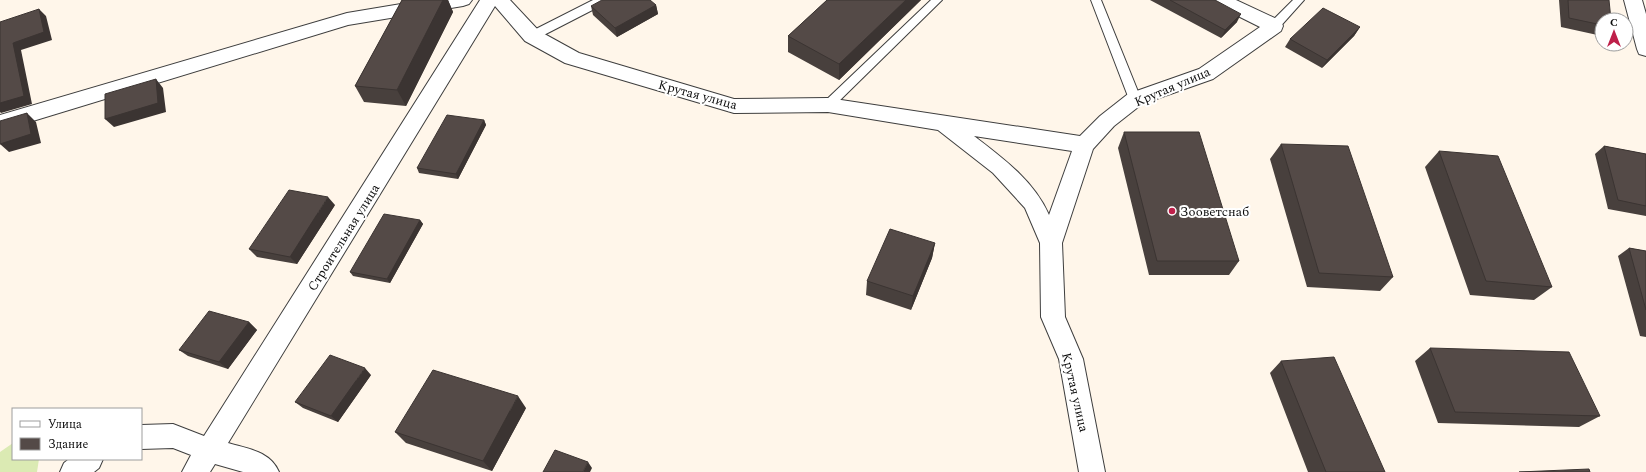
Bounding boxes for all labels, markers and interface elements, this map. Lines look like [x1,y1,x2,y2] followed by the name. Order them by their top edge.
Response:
[1594,12,1634,52] north arrow
[1610,14,1618,31] text: С
[1131,62,1214,112] street label: Крутая улица
[656,75,740,115] street label: Крутая улица
[303,179,385,295] street label: Строительная улица
[1180,202,1249,222] place label: Зооветснаб
[1167,206,1177,216] marker: Зооветснаб
[1056,351,1094,435] street label: Крутая улица
[12,408,142,460] legend
[48,415,82,434] text: Улица
[48,435,88,454] text: Здание

